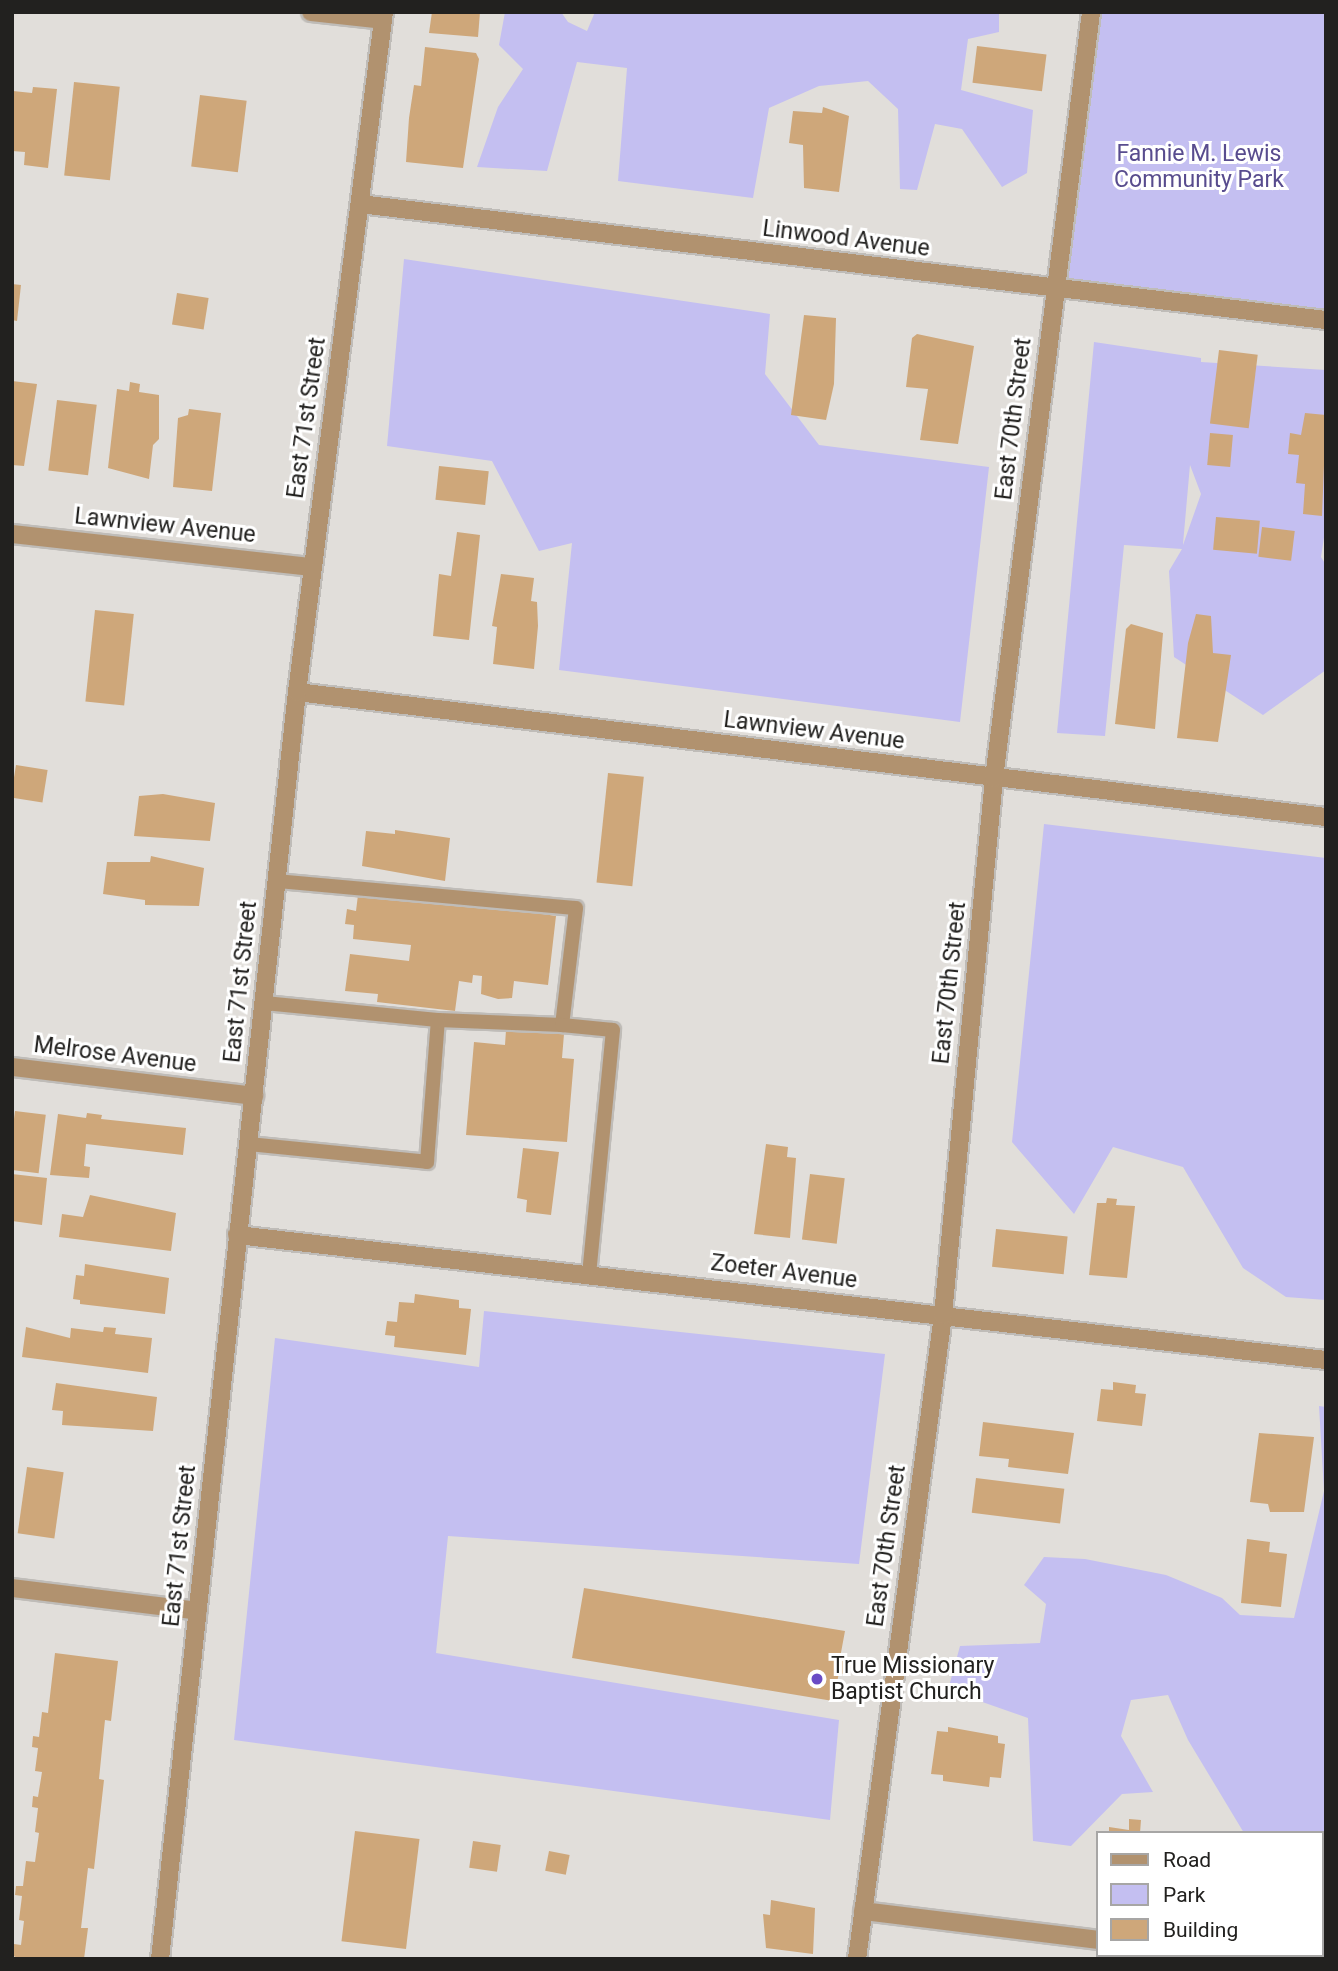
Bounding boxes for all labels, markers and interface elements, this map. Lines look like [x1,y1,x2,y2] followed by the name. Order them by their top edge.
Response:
[1114,140,1284,194] park label: Fannie M. Lewis Community Park
[761,215,931,263] street label: Linwood Avenue
[282,336,332,500] street label: East 71st Street
[990,336,1038,502] street label: East 70th Street
[73,503,257,549] street label: Lawnview Avenue
[722,706,906,756] street label: Lawnview Avenue
[219,900,263,1064] street label: East 71st Street
[928,900,972,1066] street label: East 70th Street
[32,1031,198,1079] street label: Melrose Avenue
[709,1249,859,1295] street label: Zoeter Avenue
[862,1463,912,1629] street label: East 70th Street
[158,1464,202,1628] street label: East 71st Street
[831,1652,994,1706] place label: True Missionary Baptist Church
[809,1671,825,1687] marker: True Missionary Baptist Church
[1096,1831,1324,1957] legend
[1163,1848,1211,1872] text: Road
[1163,1883,1205,1907] text: Park
[1163,1918,1238,1942] text: Building

